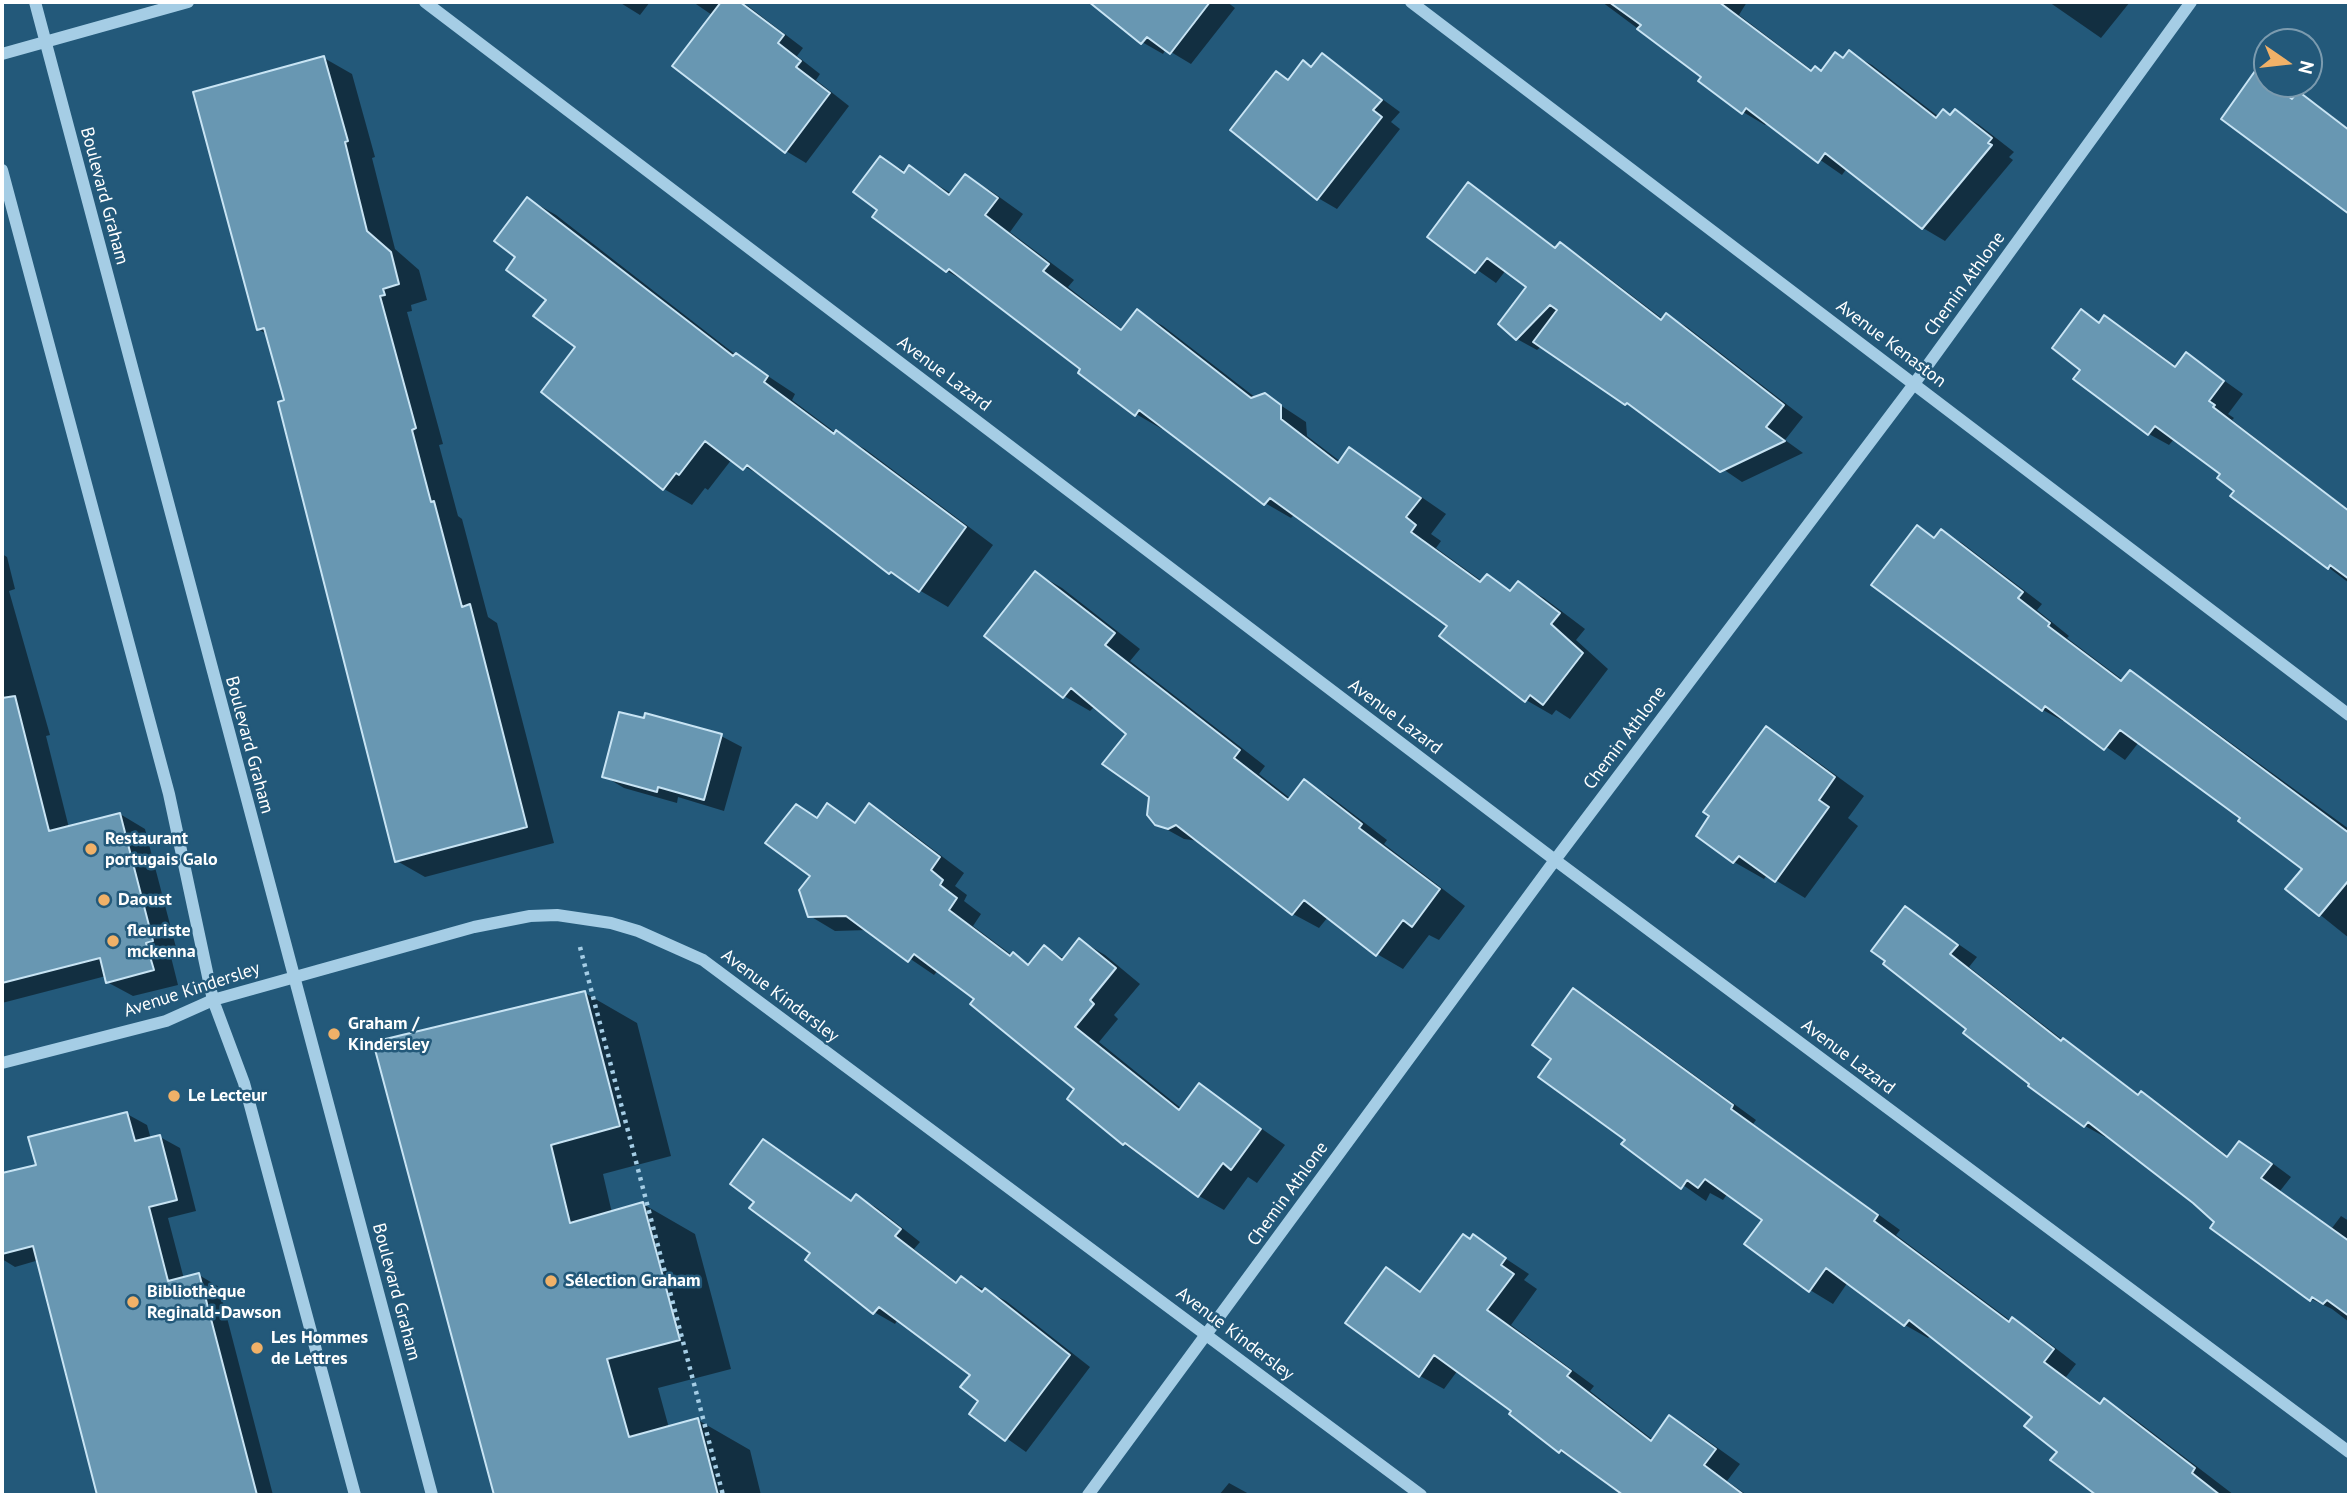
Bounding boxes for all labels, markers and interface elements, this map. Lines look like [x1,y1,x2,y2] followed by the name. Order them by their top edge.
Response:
[2253,28,2323,98] north arrow
[2293,59,2320,77] text: N
[75,125,133,267] street label: Boulevard Graham
[1920,228,2010,340] street label: Chemin Athlone
[1832,296,1950,392] street label: Avenue Kenaston
[893,332,995,416] street label: Avenue Lazard
[220,674,278,816] street label: Boulevard Graham
[1344,675,1446,759] street label: Avenue Lazard
[1579,682,1671,794] street label: Chemin Athlone
[105,828,218,870] place label: Restaurant portugais Galo
[83,841,99,857] marker: Restaurant portugais Galo
[118,889,172,911] place label: Daoust
[96,892,112,908] marker: Daoust
[127,920,196,962] place label: fleuriste mckenna
[105,933,121,949] marker: fleuriste mckenna
[717,945,843,1047] street label: Avenue Kindersley
[121,958,263,1022] street label: Avenue Kindersley
[348,1013,429,1056] place label: Graham / Kindersley
[1797,1015,1899,1099] street label: Avenue Lazard
[326,1026,342,1042] marker: Graham / Kindersley
[188,1085,267,1107] place label: Le Lecteur
[166,1088,182,1104] marker: Le Lecteur
[1243,1138,1333,1250] street label: Chemin Athlone
[367,1221,425,1363] street label: Boulevard Graham
[565,1270,700,1292] place label: Sélection Graham
[543,1273,559,1289] marker: Sélection Graham
[147,1281,281,1324] place label: Bibliothèque Reginald-Dawson
[1172,1283,1298,1385] street label: Avenue Kindersley
[125,1294,141,1310] marker: Bibliothèque Reginald-Dawson
[271,1327,368,1370] place label: Les Hommes de Lettres
[249,1340,265,1356] marker: Les Hommes de Lettres

